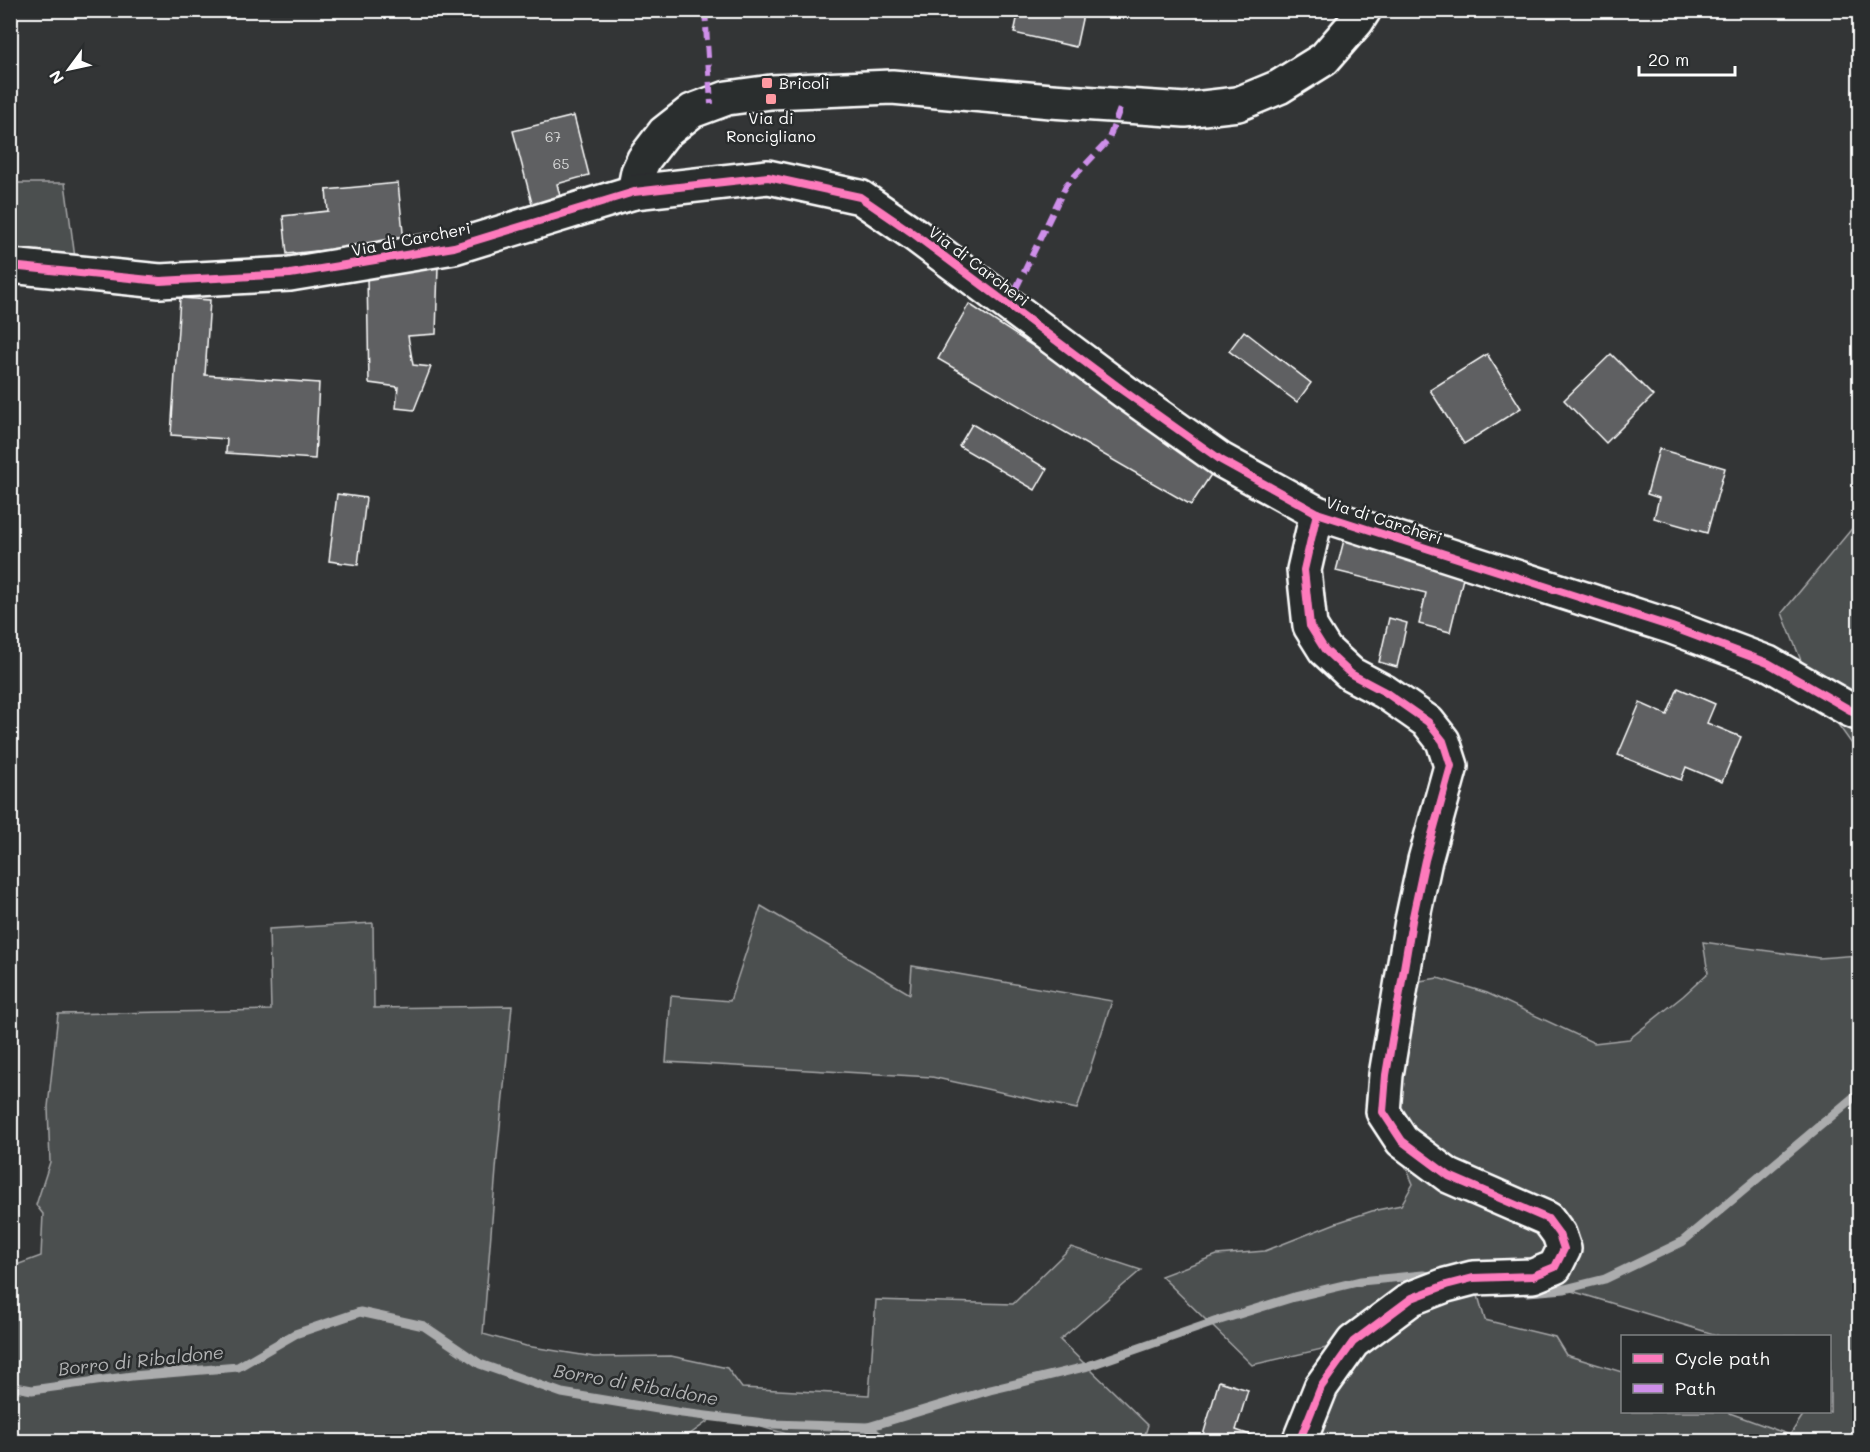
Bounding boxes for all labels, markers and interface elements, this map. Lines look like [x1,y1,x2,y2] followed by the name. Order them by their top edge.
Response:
[39,39,99,99] north arrow
[1639,39,1735,77] scale bar
[1648,47,1689,71] text: 20 m
[44,67,68,88] text: N
[779,72,830,93] place label: Bricoli
[760,76,774,90] marker: Bricoli
[764,92,778,106] marker: Via di Roncigliano
[726,107,816,146] place label: Via di Roncigliano
[545,127,561,146] house number: 67
[553,154,569,173] house number: 65
[349,217,472,260] street label: Via di Carcheri
[925,221,1034,310] street label: Via di Carcheri
[1323,491,1445,548] street label: Via di Carcheri
[1621,1335,1831,1413] legend
[57,1339,225,1381] water label: Borro di Ribaldone
[1675,1346,1770,1370] text: Cycle path
[552,1358,720,1410] water label: Borro di Ribaldone
[1675,1376,1715,1400] text: Path

